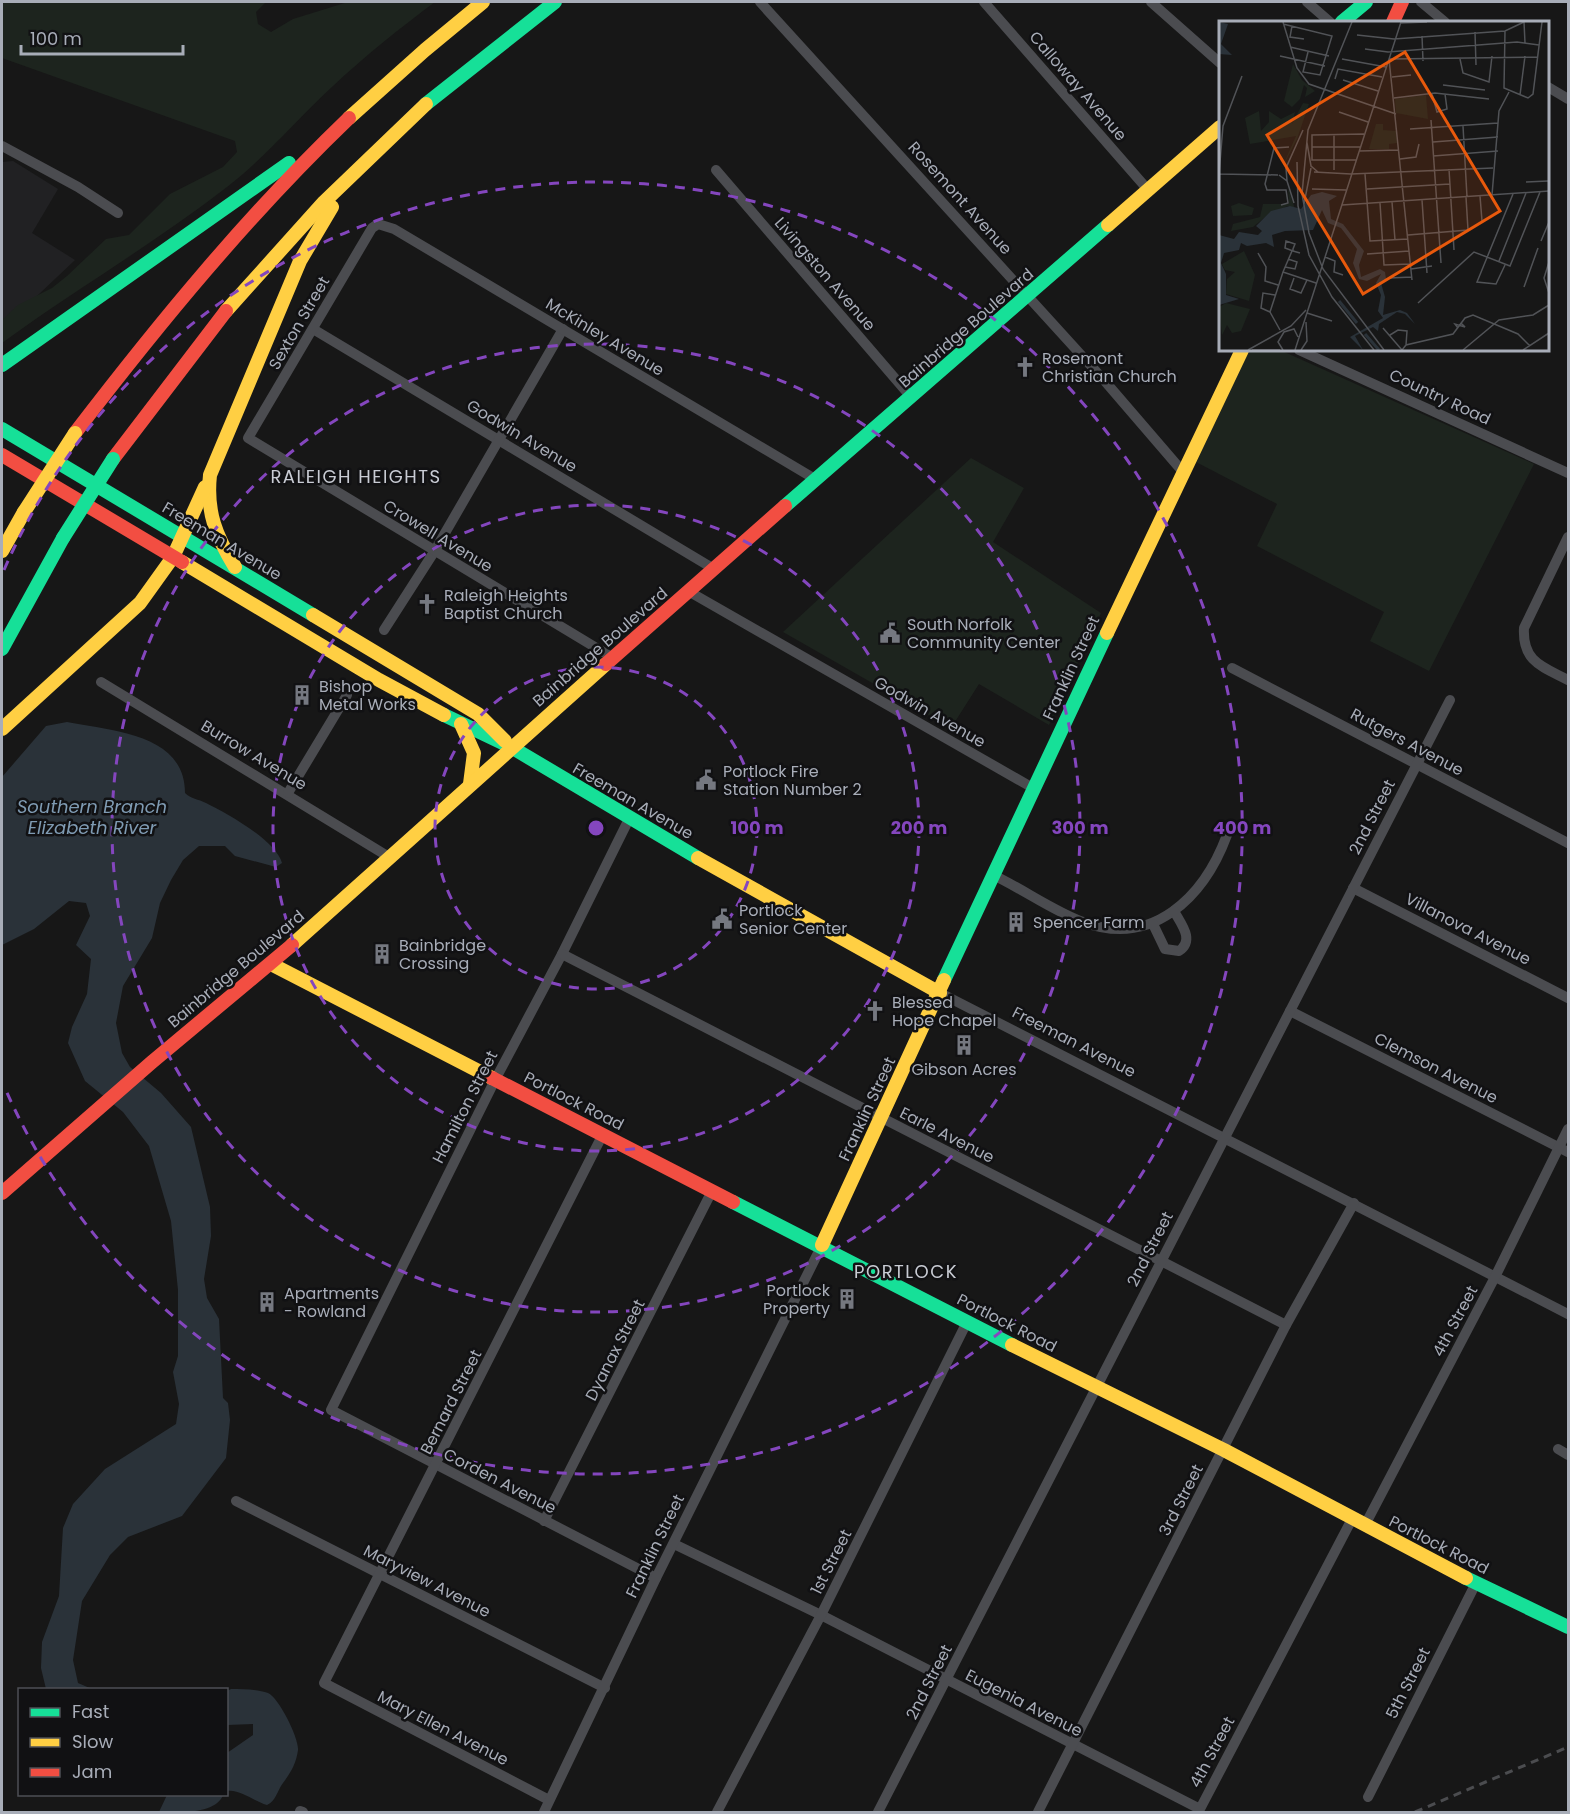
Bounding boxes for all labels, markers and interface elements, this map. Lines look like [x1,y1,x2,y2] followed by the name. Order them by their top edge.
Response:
[21,18,183,56] scale bar
[1219,21,1549,351] inset map
[30,26,82,51] text: 100 m
[1024,26,1132,146] street label: Calloway Avenue
[903,136,1017,260] street label: Rosemont Avenue
[769,212,881,336] street label: Livingston Avenue
[894,263,1038,393] street label: Bainbridge Boulevard
[263,272,335,374] street label: Sexton Street
[541,293,669,382] street label: McKinley Avenue
[1042,347,1177,388] place label: Rosemont Christian Church
[1013,355,1037,379] church icon: Rosemont Christian Church
[1385,363,1495,431] street label: Country Road
[462,394,582,478] street label: Godwin Avenue
[270,464,442,489] district label: RALEIGH HEIGHTS
[379,494,497,578] street label: Crowell Avenue
[158,496,286,586] street label: Freeman Avenue
[528,582,672,712] street label: Bainbridge Boulevard
[444,584,568,625] place label: Raleigh Heights Baptist Church
[415,592,439,616] church icon: Raleigh Heights Baptist Church
[1037,612,1105,724] street label: Franklin Street
[907,613,1060,654] place label: South Norfolk Community Center
[878,621,902,645] public building icon: South Norfolk Community Center
[870,671,990,753] street label: Godwin Avenue
[319,675,416,716] place label: Bishop Metal Works
[290,683,314,707] building icon: Bishop Metal Works
[1346,702,1468,782] street label: Rutgers Avenue
[197,714,311,796] street label: Burrow Avenue
[568,757,698,845] street label: Freeman Avenue
[723,760,862,801] place label: Portlock Fire Station Number 2
[694,768,718,792] public building icon: Portlock Fire Station Number 2
[1343,775,1401,858] street label: 2nd Street
[17,794,167,840] water label: Southern Branch Elizabeth River
[730,815,784,840] text: 100 m
[891,815,947,840] text: 200 m
[1051,815,1109,840] text: 300 m
[1213,815,1271,840] text: 400 m
[586,818,606,838] centre of rings
[1401,887,1535,971] street label: Villanova Avenue
[739,899,847,940] place label: Portlock Senior Center
[163,905,309,1033] street label: Bainbridge Boulevard
[710,907,734,931] public building icon: Portlock Senior Center
[1004,910,1028,934] building icon: Spencer Farm
[1033,911,1145,934] place label: Spencer Farm
[399,934,486,975] place label: Bainbridge Crossing
[370,942,394,966] building icon: Bainbridge Crossing
[892,991,996,1032] place label: Blessed Hope Chapel
[863,999,887,1023] church icon: Blessed Hope Chapel
[1008,1001,1140,1083] street label: Freeman Avenue
[1370,1027,1502,1109] street label: Clemson Avenue
[952,1033,976,1057] building icon: Gibson Acres
[427,1047,503,1167] street label: Hamilton Street
[833,1053,901,1165] street label: Franklin Street
[911,1058,1017,1081] place label: Gibson Acres
[520,1066,628,1136] street label: Portlock Road
[896,1101,998,1169] street label: Earle Avenue
[1121,1207,1179,1290] street label: 2nd Street
[854,1259,958,1284] district label: PORTLOCK
[763,1279,831,1320] place label: Portlock Property
[1427,1281,1483,1361] street label: 4th Street
[284,1282,379,1323] place label: Apartments - Rowland
[835,1287,859,1311] building icon: Portlock Property
[953,1288,1061,1358] street label: Portlock Road
[255,1290,279,1314] building icon: Apartments - Rowland
[580,1295,651,1405] street label: Dyanax Street
[415,1346,487,1458] street label: Bernard Street
[440,1443,560,1519] street label: Corden Avenue
[1153,1460,1209,1540] street label: 3rd Street
[620,1490,690,1602] street label: Franklin Street
[1385,1510,1493,1580] street label: Portlock Road
[805,1525,857,1599] street label: 1st Street
[359,1539,495,1623] street label: Maryview Avenue
[900,1640,958,1723] street label: 2nd Street
[1380,1643,1436,1723] street label: 5th Street
[962,1664,1087,1742] street label: Eugenia Avenue
[373,1685,513,1771] street label: Mary Ellen Avenue
[18,1688,228,1796] legend
[72,1699,109,1724] text: Fast
[1184,1712,1240,1792] street label: 4th Street
[72,1729,114,1754] text: Slow
[72,1759,112,1784] text: Jam

